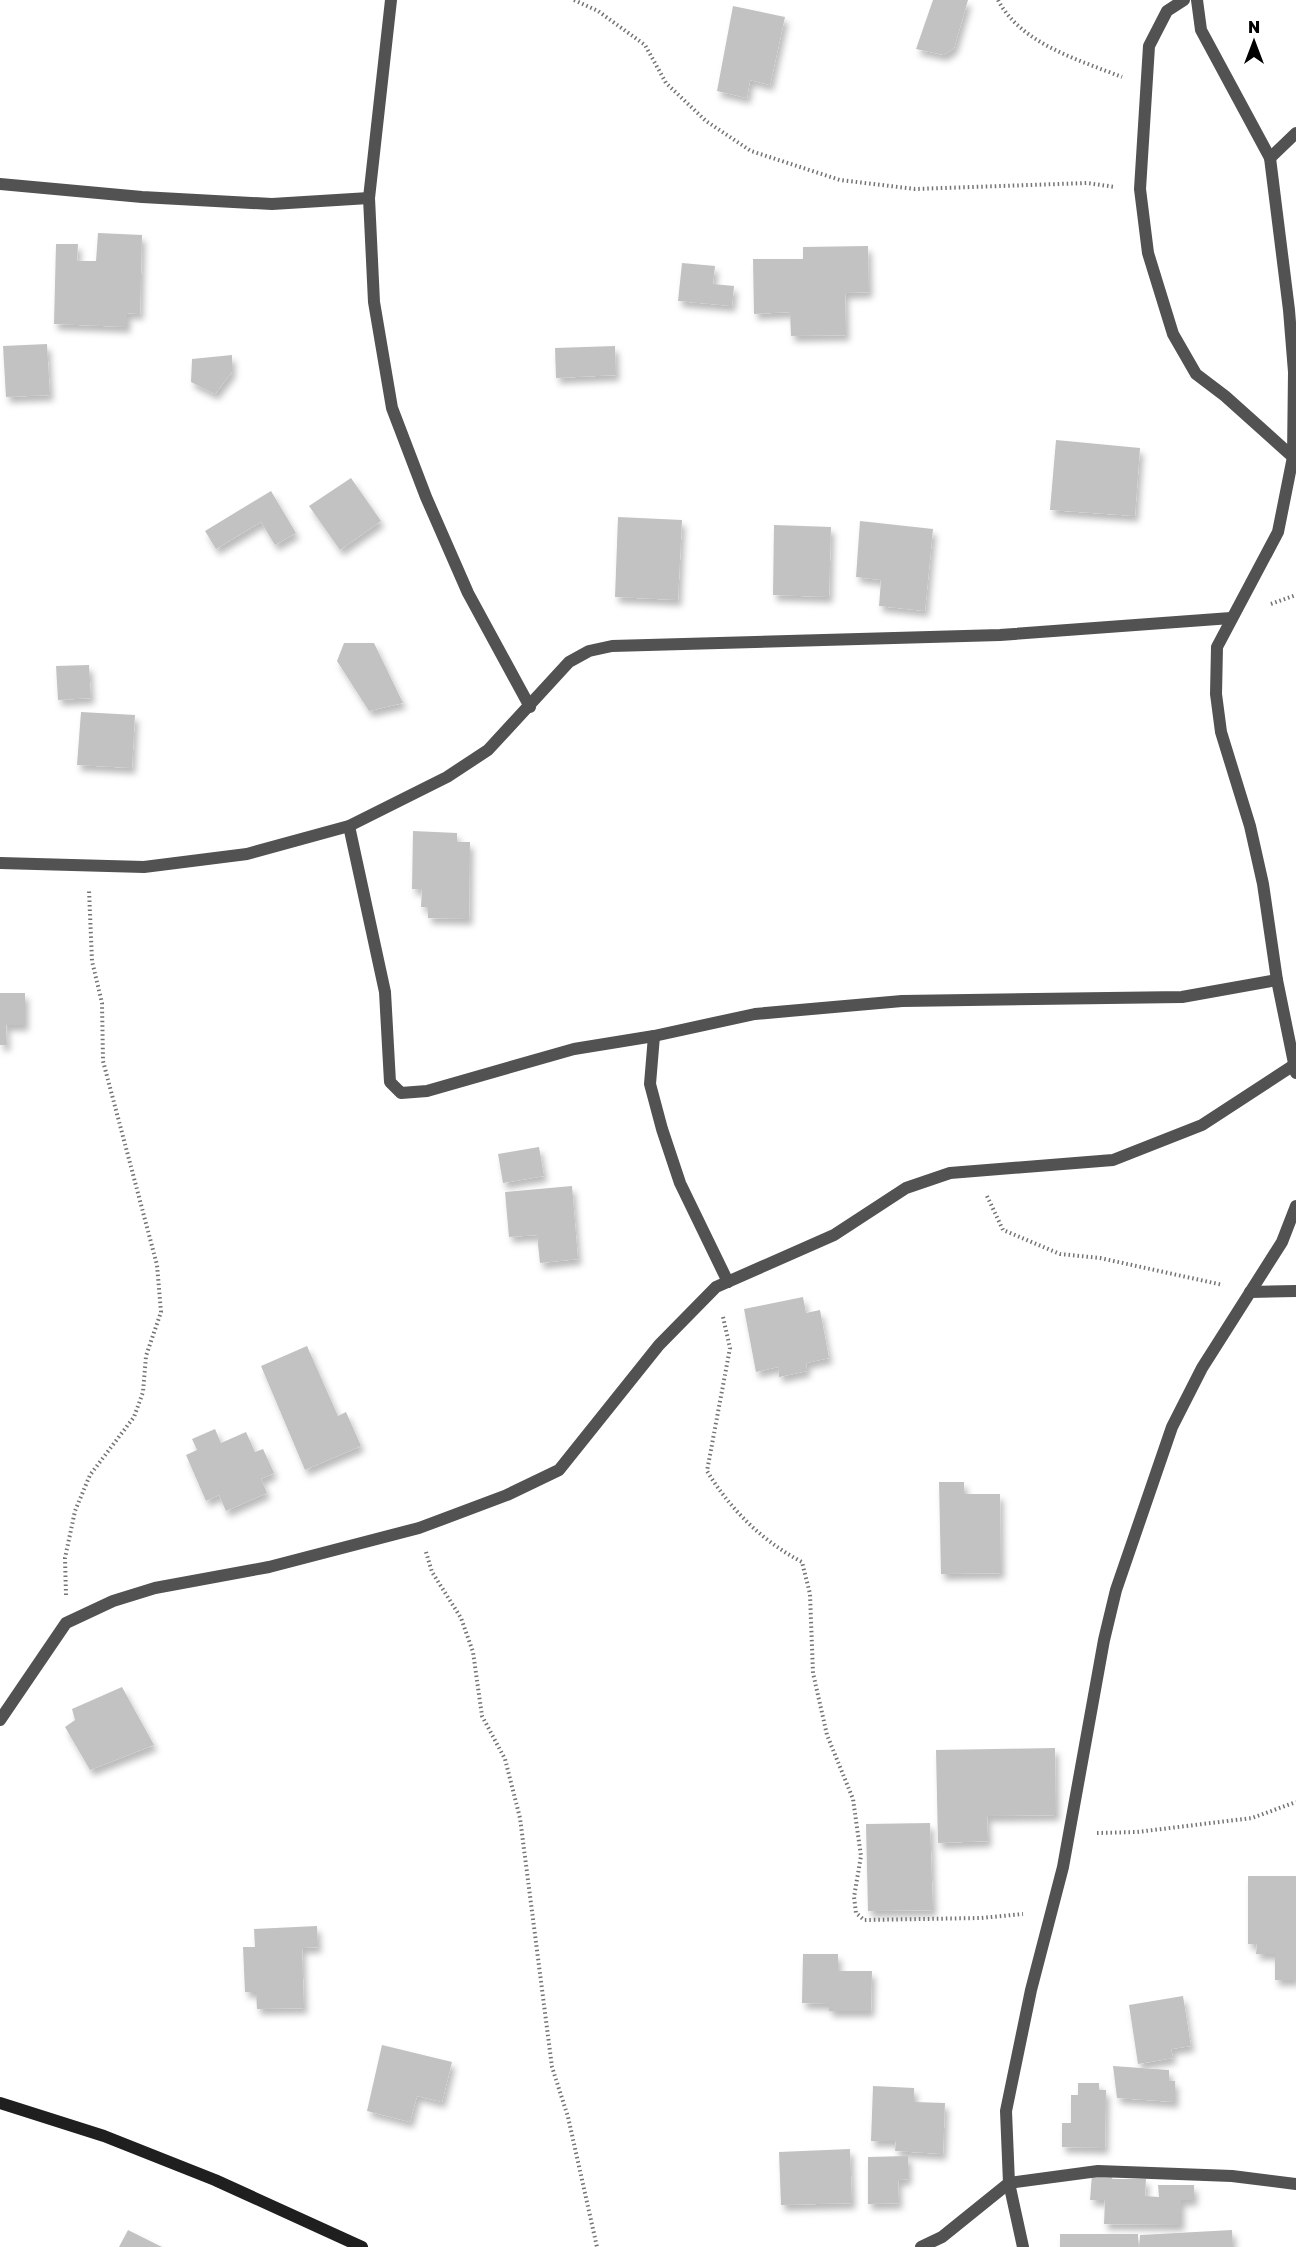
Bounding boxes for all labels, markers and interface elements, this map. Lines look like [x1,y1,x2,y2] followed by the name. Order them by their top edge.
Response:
[1224,12,1284,72] north arrow
[1248,17,1260,37] text: N

